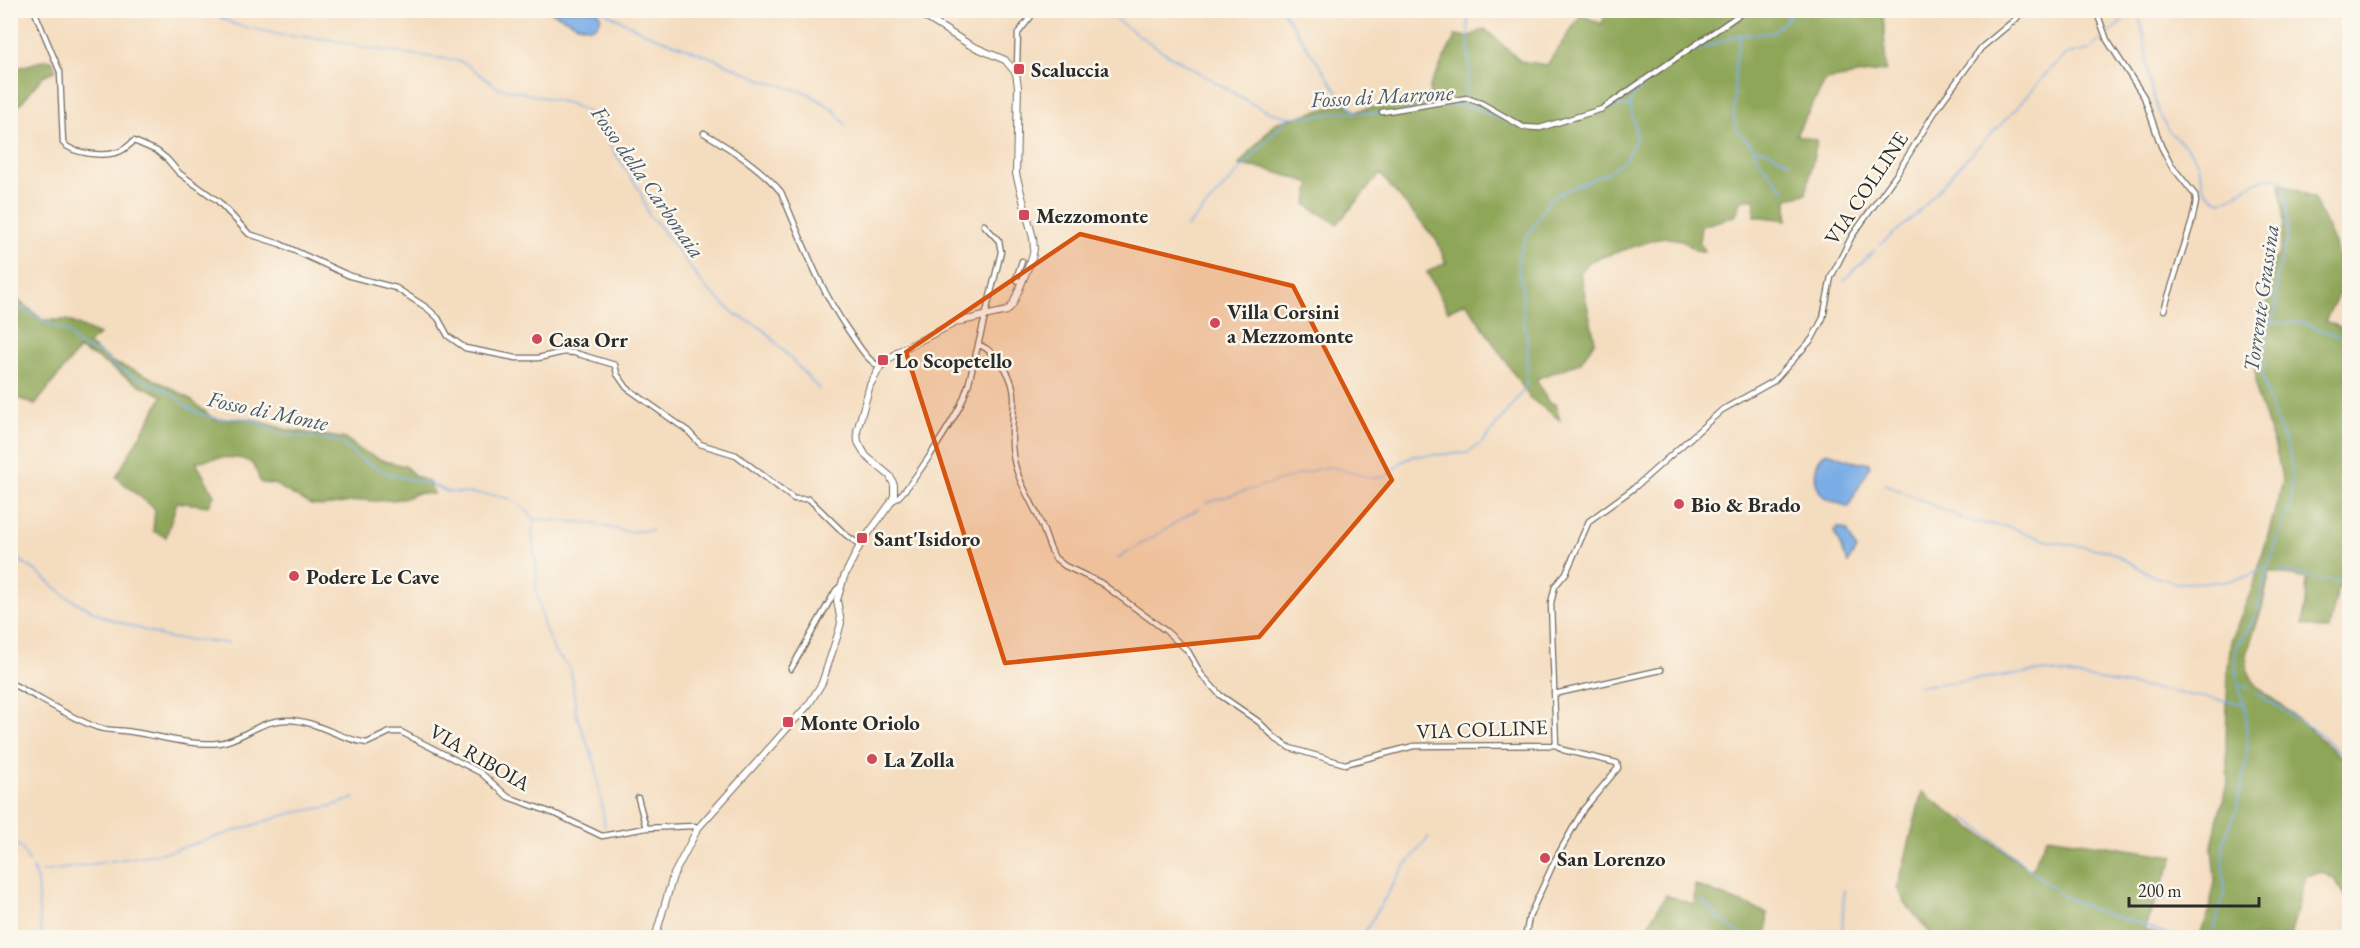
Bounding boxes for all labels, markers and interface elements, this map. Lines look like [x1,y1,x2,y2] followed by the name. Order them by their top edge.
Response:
[1031,56,1110,83] place label: Scaluccia
[1012,62,1026,76] marker: Scaluccia
[1309,78,1455,114] water label: Fosso di Marrone
[584,99,712,264] water label: Fosso della Carbonaia
[1818,126,1914,250] street label: VIA COLLINE
[1036,202,1148,229] place label: Mezzomonte
[1017,208,1031,222] marker: Mezzomonte
[2236,222,2286,374] water label: Torrente Grassina
[1227,298,1354,349] place label: Villa Corsini a Mezzomonte
[1208,316,1222,330] marker: Villa Corsini a Mezzomonte
[549,326,628,353] place label: Casa Orr
[530,332,544,346] marker: Casa Orr
[895,347,1013,374] place label: Lo Scopetello
[876,353,890,367] marker: Lo Scopetello
[204,384,331,438] water label: Fosso di Monte
[1691,491,1801,518] place label: Bio & Brado
[1672,497,1686,511] marker: Bio & Brado
[874,525,981,552] place label: Sant'Isidoro
[855,531,869,545] marker: Sant'Isidoro
[306,563,439,590] place label: Podere Le Cave
[287,569,301,583] marker: Podere Le Cave
[800,709,920,736] place label: Monte Oriolo
[1416,713,1548,745] street label: VIA COLLINE
[781,715,795,729] marker: Monte Oriolo
[425,717,536,797] street label: VIA RIBOIA
[884,746,955,773] place label: La Zolla
[865,752,879,766] marker: La Zolla
[1557,845,1666,872] place label: San Lorenzo
[1538,851,1552,865] marker: San Lorenzo
[2129,870,2260,908] scale bar
[2138,879,2182,902] text: 200 m

